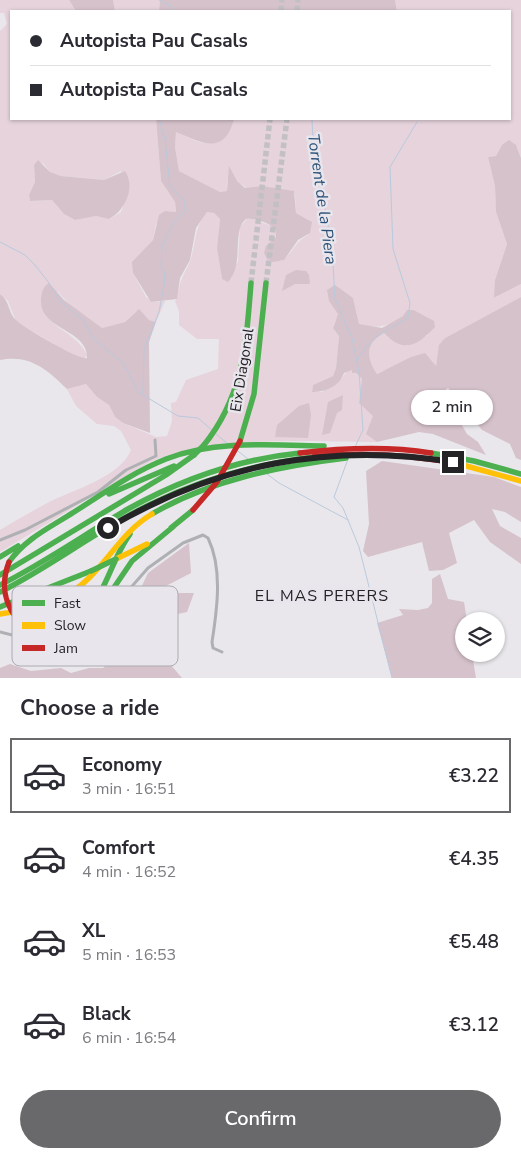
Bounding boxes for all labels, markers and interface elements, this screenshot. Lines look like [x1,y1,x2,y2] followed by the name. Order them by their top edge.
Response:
[60,28,248,54] text: Autopista Pau Casals
[60,77,248,103] text: Autopista Pau Casals
[302,132,342,266] water label: Torrent de la Piera
[226,326,259,413] street label: Eix Diagonal
[412,390,494,424] callout: 2 min
[432,396,472,418] text: 2 min
[442,451,464,473] route end
[97,517,119,539] route start
[255,585,389,607] district label: EL MAS PERERS
[12,586,178,666] legend
[54,594,80,613] text: Fast
[455,612,505,662] map controls
[455,612,505,662] button: layers
[54,616,86,635] text: Slow
[53,639,78,658] text: Jam
[20,693,159,723] text: Choose a ride
[82,752,162,778] text: Economy
[22,753,67,798] icon: car
[449,763,499,789] text: €3.22
[82,778,176,800] text: 3 min · 16:51
[82,835,155,861] text: Comfort
[22,836,67,881] icon: car
[449,846,499,872] text: €4.35
[82,861,176,883] text: 4 min · 16:52
[82,918,105,944] text: XL
[22,919,67,964] icon: car
[449,929,499,955] text: €5.48
[82,944,176,966] text: 5 min · 16:53
[82,1001,131,1027] text: Black
[22,1002,67,1047] icon: car
[449,1012,499,1038] text: €3.12
[82,1027,176,1049] text: 6 min · 16:54
[20,1090,501,1148] button: Confirm

